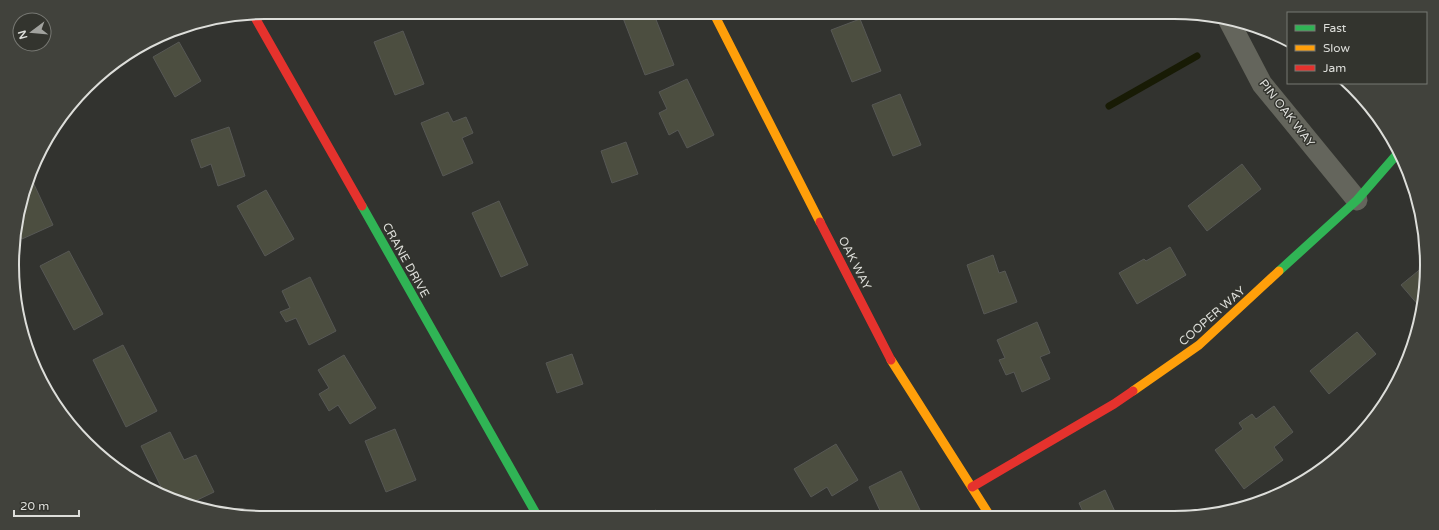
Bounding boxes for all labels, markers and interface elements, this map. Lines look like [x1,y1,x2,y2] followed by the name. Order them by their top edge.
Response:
[12,12,52,52] north arrow
[1287,12,1427,84] legend
[1323,21,1347,35] text: Fast
[15,29,30,41] text: N
[1323,41,1350,55] text: Slow
[1323,61,1346,75] text: Jam
[1256,76,1318,150] street label: PIN OAK WAY
[380,220,432,300] street label: CRANE DRIVE
[836,234,874,292] street label: OAK WAY
[1176,283,1248,349] street label: COOPER WAY
[14,492,79,518] scale bar
[20,499,49,513] text: 20 m

